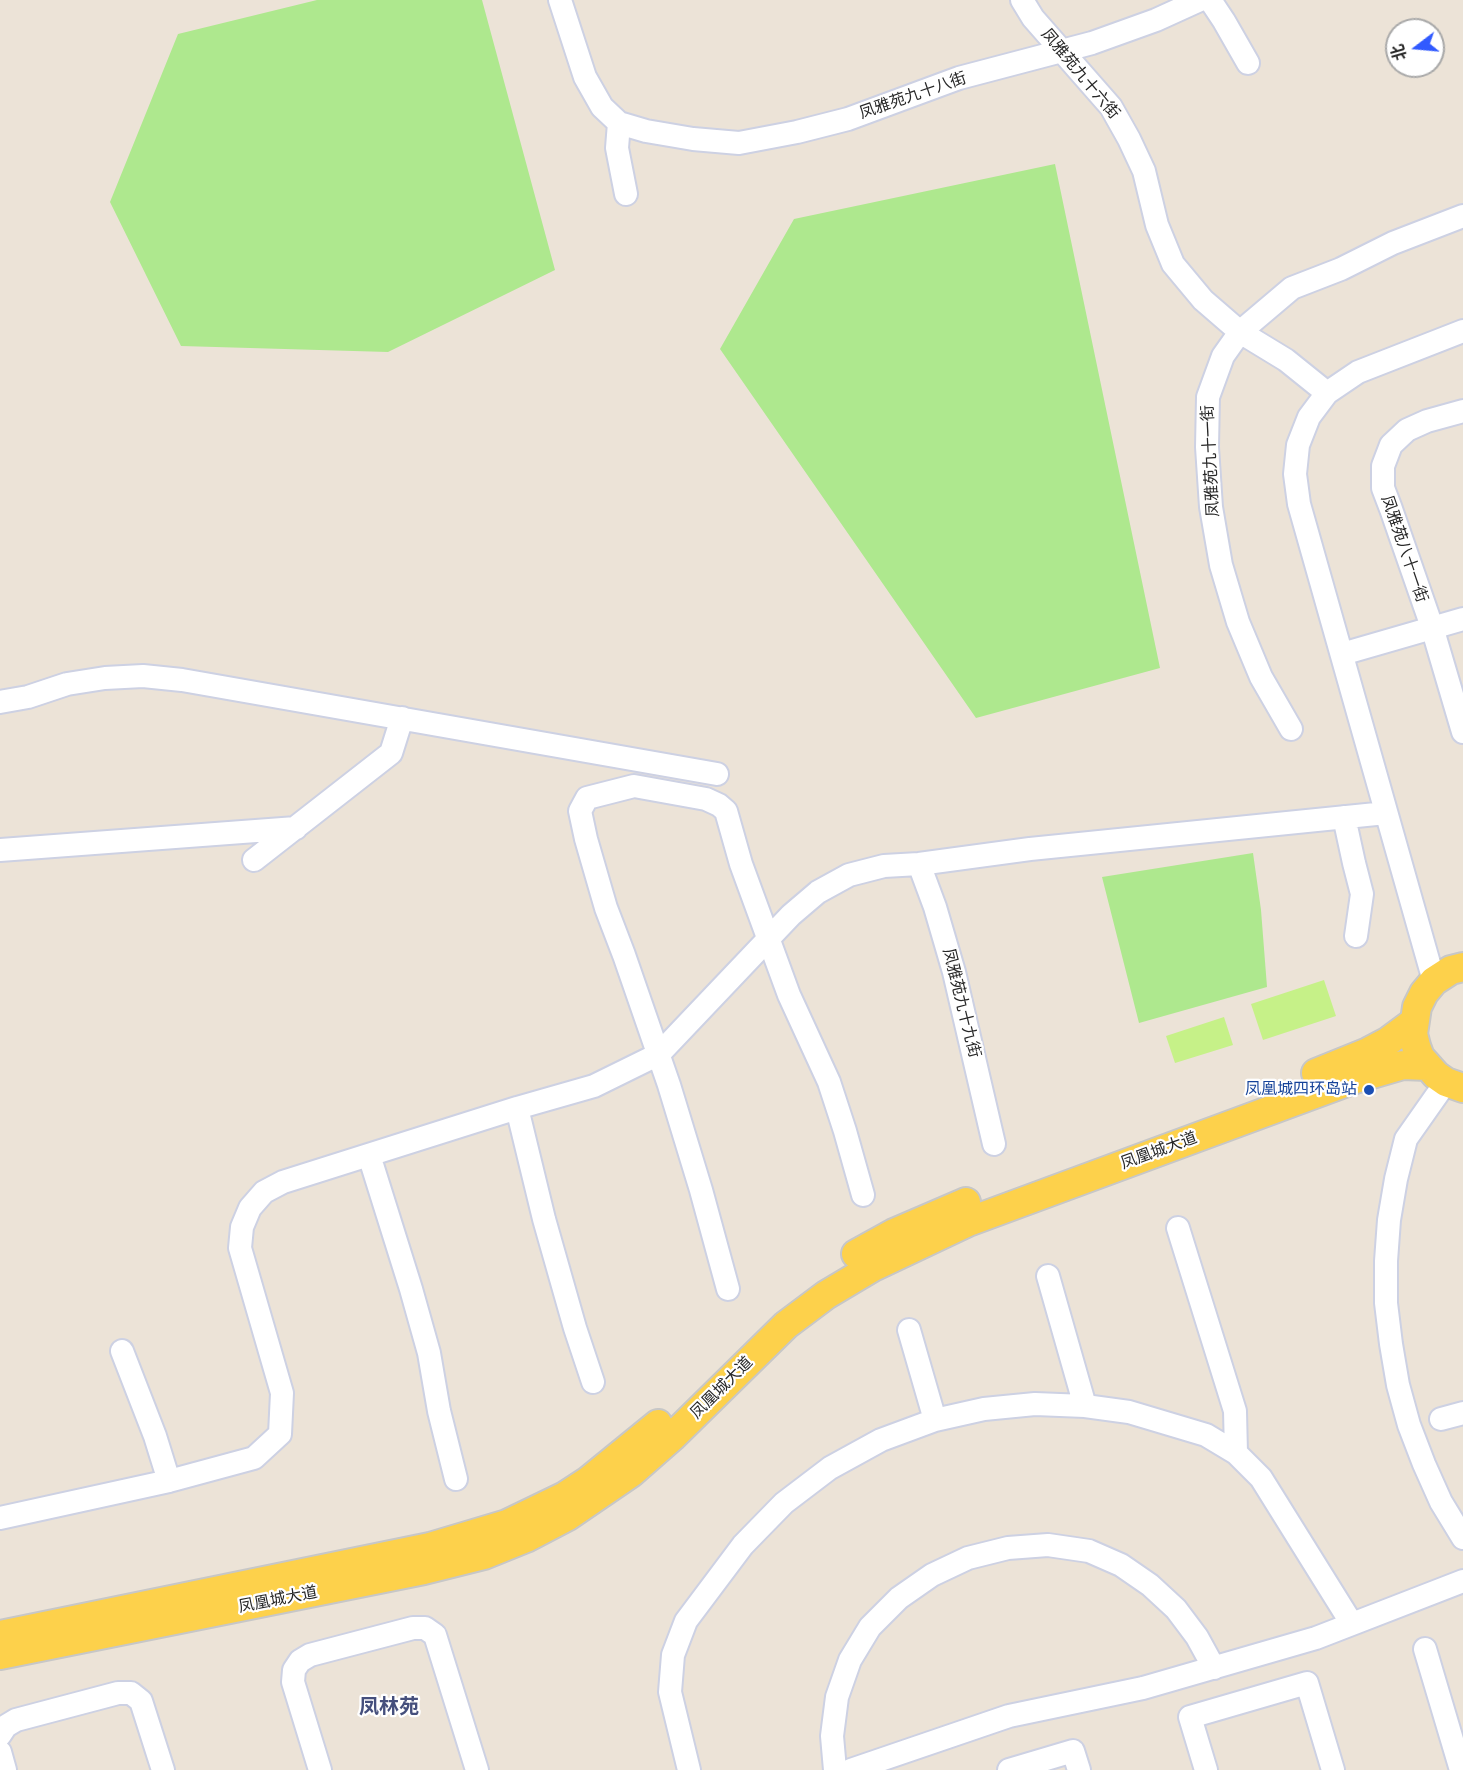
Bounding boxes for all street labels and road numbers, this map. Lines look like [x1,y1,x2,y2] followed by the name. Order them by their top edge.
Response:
[1037,25,1123,123] street label: 凤雅苑九十六街
[857,69,969,123] street label: 凤雅苑九十八街
[1198,405,1224,517] street label: 凤雅苑九十一街
[1377,493,1431,605] street label: 凤雅苑八十一街
[938,946,984,1060] street label: 凤雅苑九十九街
[1118,1128,1200,1174] street label: 凤凰城大道
[687,1353,757,1423] street label: 凤凰城大道
[237,1583,319,1617] street label: 凤凰城大道

